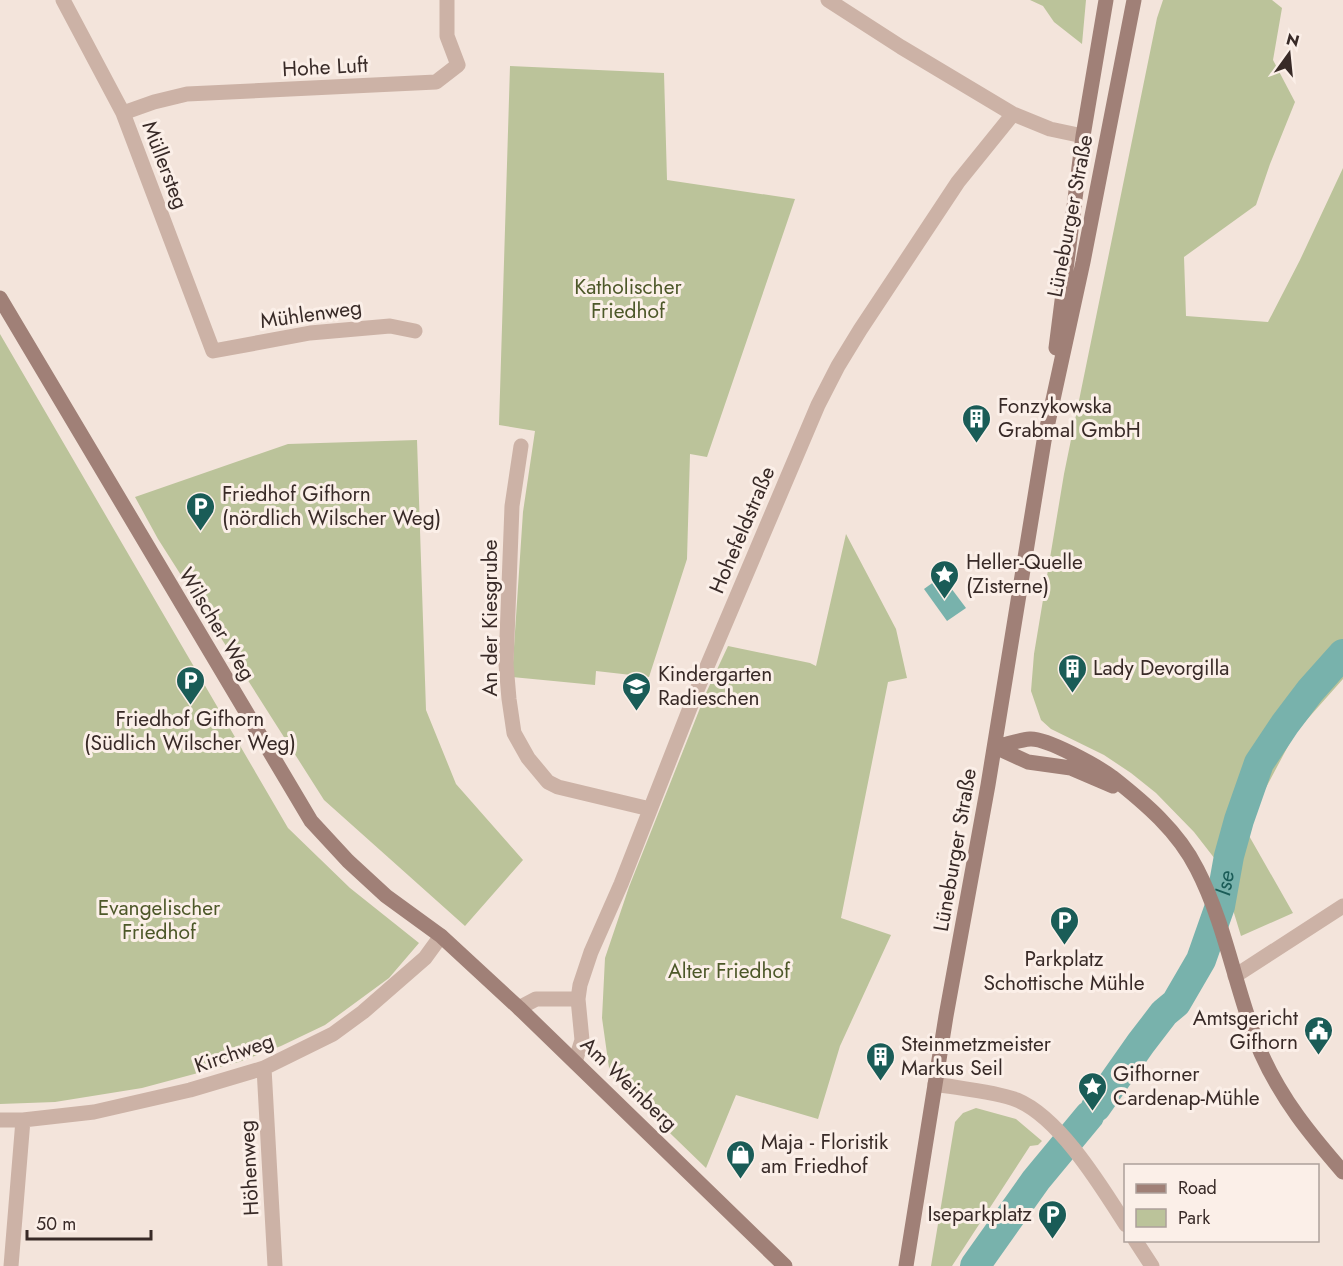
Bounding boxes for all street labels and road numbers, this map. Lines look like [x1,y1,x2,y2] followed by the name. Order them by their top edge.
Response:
[281,50,369,84] street label: Hohe Luft
[135,117,195,213] street label: Müllersteg
[1040,132,1101,300] street label: Lüneburger Straße
[258,292,364,336] street label: Mühlenweg
[702,462,782,598] street label: Hohefeldstraße
[475,539,505,697] street label: An der Kiesgrube
[171,562,263,686] street label: Wilscher Weg
[926,766,984,934] street label: Lüneburger Straße
[190,1025,278,1081] street label: Kirchweg
[574,1030,684,1138] street label: Am Weinberg
[232,1119,266,1217] street label: Höhenweg

